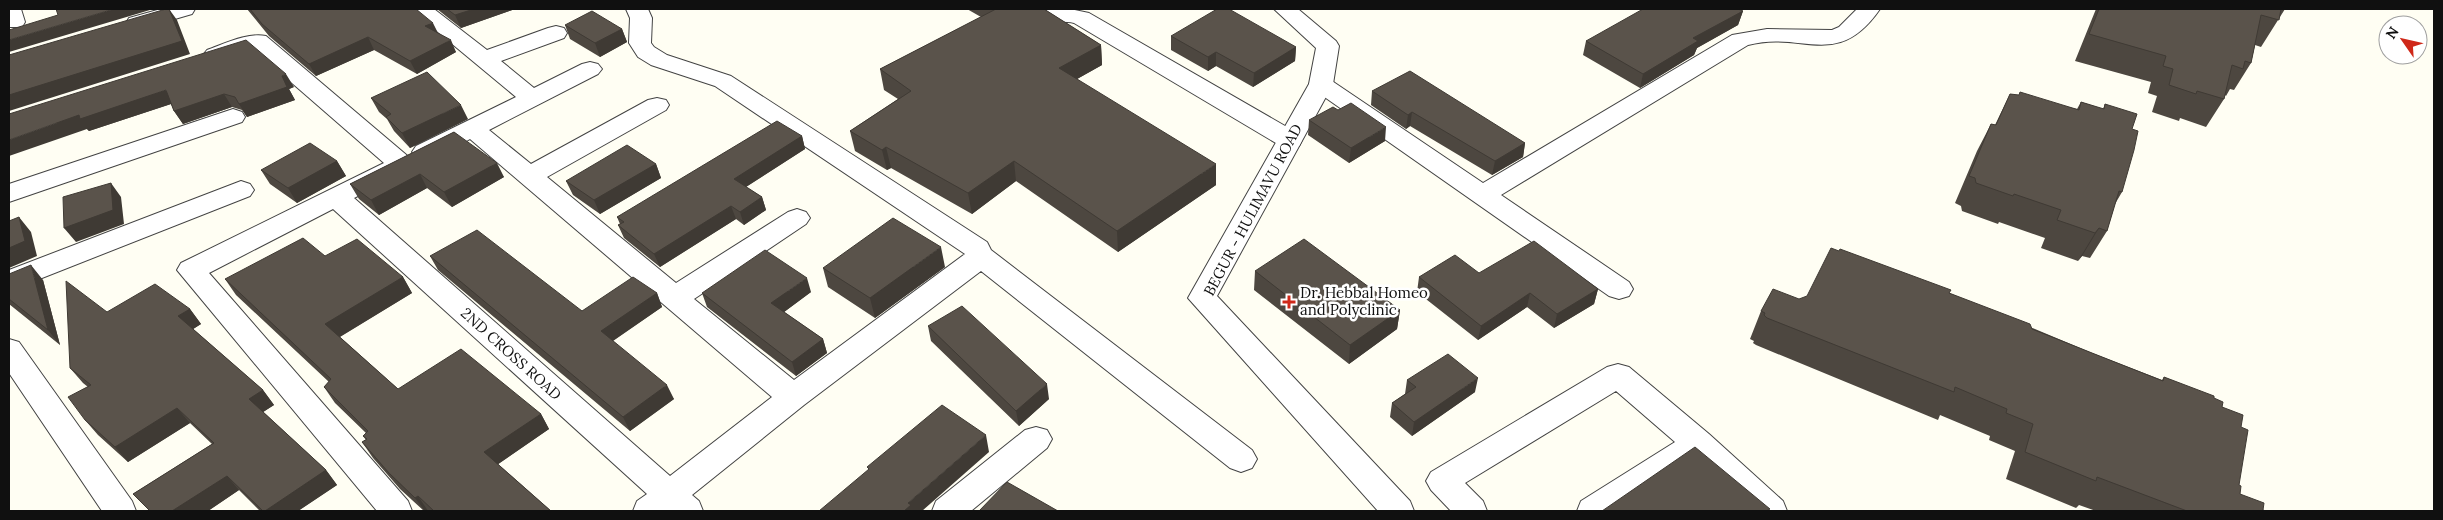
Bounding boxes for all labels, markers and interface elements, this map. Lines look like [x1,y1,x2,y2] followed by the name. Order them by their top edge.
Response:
[2378,15,2428,65] north arrow
[2382,23,2403,42] text: N
[1199,121,1306,299] street label: BEGUR - HULIMAVU ROAD
[1300,283,1428,319] place label: Dr. Hebbal Homeo and Polyclinic
[1282,295,1296,309] marker: Dr. Hebbal Homeo and Polyclinic
[457,303,566,404] street label: 2ND CROSS ROAD

